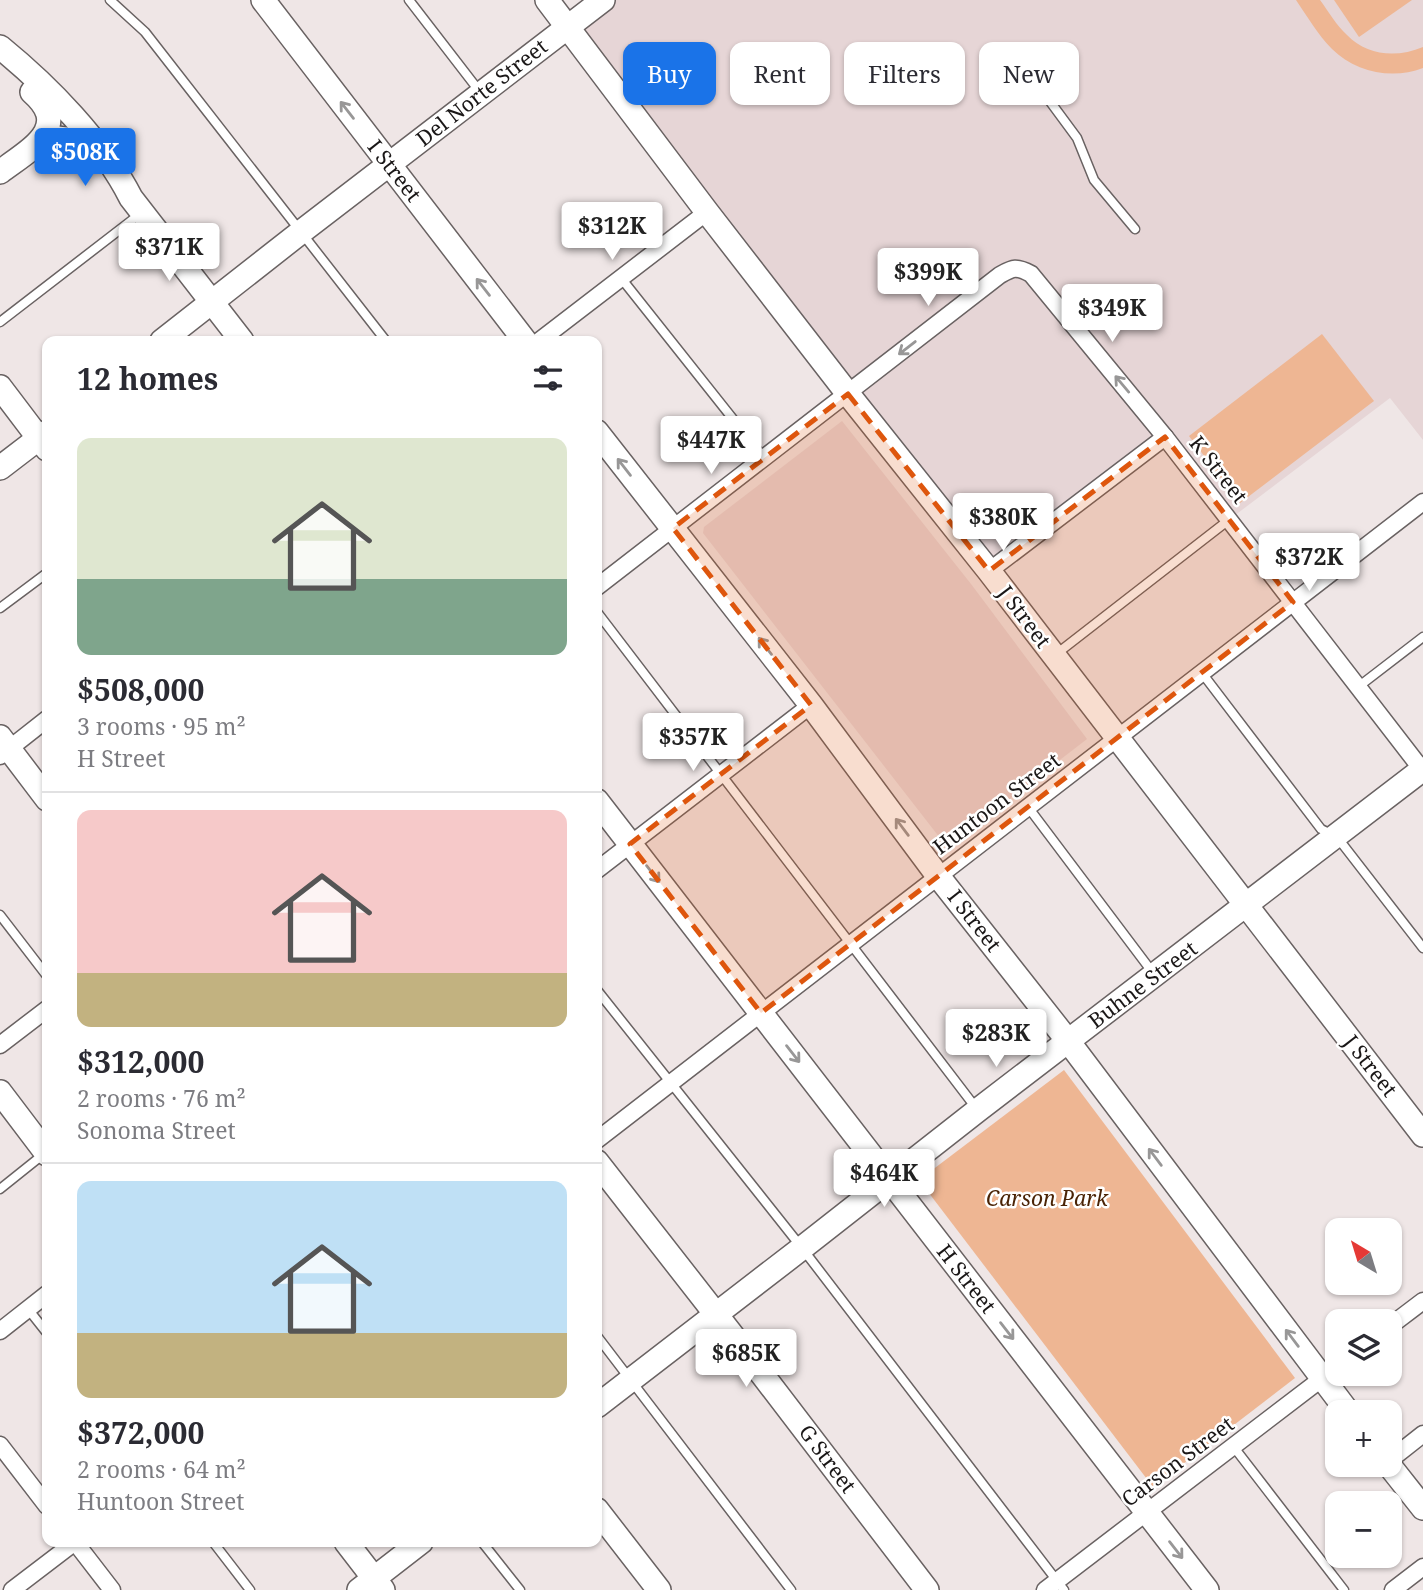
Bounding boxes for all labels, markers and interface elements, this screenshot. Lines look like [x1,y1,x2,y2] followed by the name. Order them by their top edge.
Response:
[410,32,553,152] street label: Del Norte Street
[623,42,716,105] chip: Buy
[730,42,830,105] chip: Rent
[844,42,965,105] chip: Filters
[979,42,1079,105] chip: New
[340,102,355,120] one-way arrow
[36,128,134,188] pin: $508K
[362,133,428,207] street label: I Street
[51,135,119,167] text: $508K
[563,202,661,262] pin: $312K
[578,209,646,241] text: $312K
[120,224,218,283] pin: $371K
[135,230,203,262] text: $371K
[879,248,977,308] pin: $399K
[894,255,962,287] text: $399K
[476,278,491,297] one-way arrow
[1063,284,1161,344] pin: $349K
[1078,291,1146,323] text: $349K
[898,340,917,355] one-way arrow
[77,358,218,399] text: 12 homes
[529,359,567,397] icon: filters
[1114,376,1129,394] one-way arrow
[662,416,760,476] pin: $447K
[677,423,745,455] text: $447K
[1184,430,1254,509] street label: K Street
[617,458,632,476] one-way arrow
[259,483,385,609] icon: home
[954,494,1052,553] pin: $380K
[969,500,1037,532] text: $380K
[1260,534,1358,593] pin: $372K
[1275,540,1343,572] text: $372K
[991,579,1058,653] street label: J Street
[757,637,772,655] one-way arrow
[77,669,204,710] text: $508,000
[77,710,246,742] text: 3 rooms · 95 m²
[644,714,742,773] pin: $357K
[659,720,727,752] text: $357K
[77,742,165,774] text: H Street
[927,746,1066,860] street label: Huntoon Street
[895,818,909,837] one-way arrow
[259,855,385,981] icon: home
[646,865,661,883] one-way arrow
[942,883,1008,957] street label: I Street
[1082,934,1202,1034] street label: Buhne Street
[947,1010,1045,1069] pin: $283K
[962,1016,1030,1048] text: $283K
[1337,1028,1404,1102] street label: J Street
[77,1041,204,1082] text: $312,000
[785,1045,800,1063] one-way arrow
[77,1082,246,1114] text: 2 rooms · 76 m²
[77,1114,236,1146] text: Sonoma Street
[1148,1148,1163,1166] one-way arrow
[835,1150,933,1209] pin: $464K
[850,1156,918,1188] text: $464K
[986,1184,1109,1212] park label: Carson Park
[1325,1218,1402,1295] north arrow
[1325,1218,1402,1568] map controls
[259,1226,385,1352] icon: home
[931,1238,1003,1319] street label: H Street
[1325,1309,1402,1386] button: layers
[999,1321,1014,1340] one-way arrow
[1285,1329,1300,1348] one-way arrow
[697,1330,795,1389] pin: $685K
[712,1336,780,1368] text: $685K
[1325,1400,1402,1477] button: +
[1116,1410,1239,1513] street label: Carson Street
[77,1412,204,1453] text: $372,000
[793,1418,863,1498] street label: G Street
[77,1453,246,1485] text: 2 rooms · 64 m²
[77,1485,244,1517] text: Huntoon Street
[1325,1491,1402,1568] button: −
[1168,1540,1183,1559] one-way arrow

